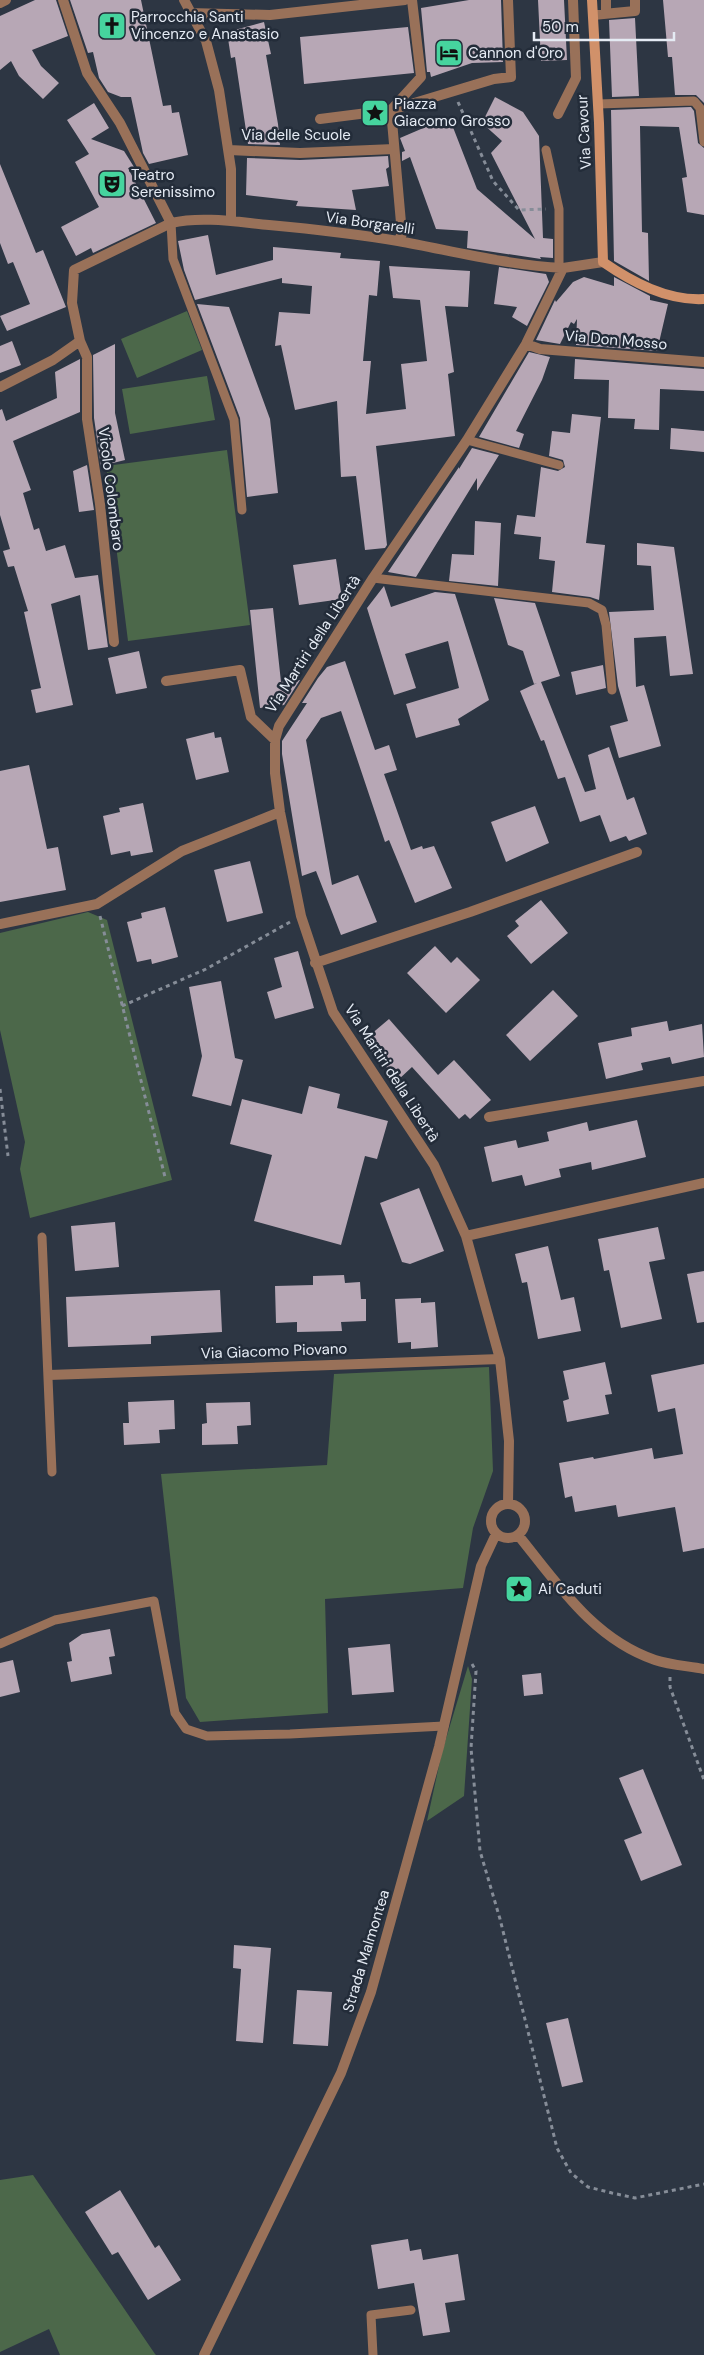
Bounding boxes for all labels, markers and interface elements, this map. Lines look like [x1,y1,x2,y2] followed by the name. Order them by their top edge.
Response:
[131,7,279,44] place label: Parrocchia Santi Vincenzo e Anastasio
[534,10,674,42] scale bar
[97,11,127,41] church icon: Parrocchia Santi Vincenzo e Anastasio
[542,17,579,37] text: 50 m
[434,38,464,68] hotel icon: Cannon d'Oro
[468,43,563,63] place label: Cannon d'Oro
[394,94,510,131] place label: Piazza Giacomo Grosso
[572,94,596,170] street label: Via Cavour
[360,98,390,128] place icon: Piazza Giacomo Grosso
[241,125,351,145] street label: Via delle Scuole
[131,165,215,202] place label: Teatro Serenissimo
[97,169,127,199] theatre icon: Teatro Serenissimo
[324,207,416,239] street label: Via Borgarelli
[564,326,668,354] street label: Via Don Mosso
[93,426,129,552] street label: Vicolo Colombaro
[261,571,365,717] street label: Via Martiri della Libertà
[340,1000,444,1146] street label: Via Martiri della Libertà
[200,1338,348,1364] street label: Via Giacomo Piovano
[504,1574,534,1604] place icon: Ai Caduti
[538,1579,602,1599] place label: Ai Caduti
[338,1887,394,2015] street label: Strada Malmontea

